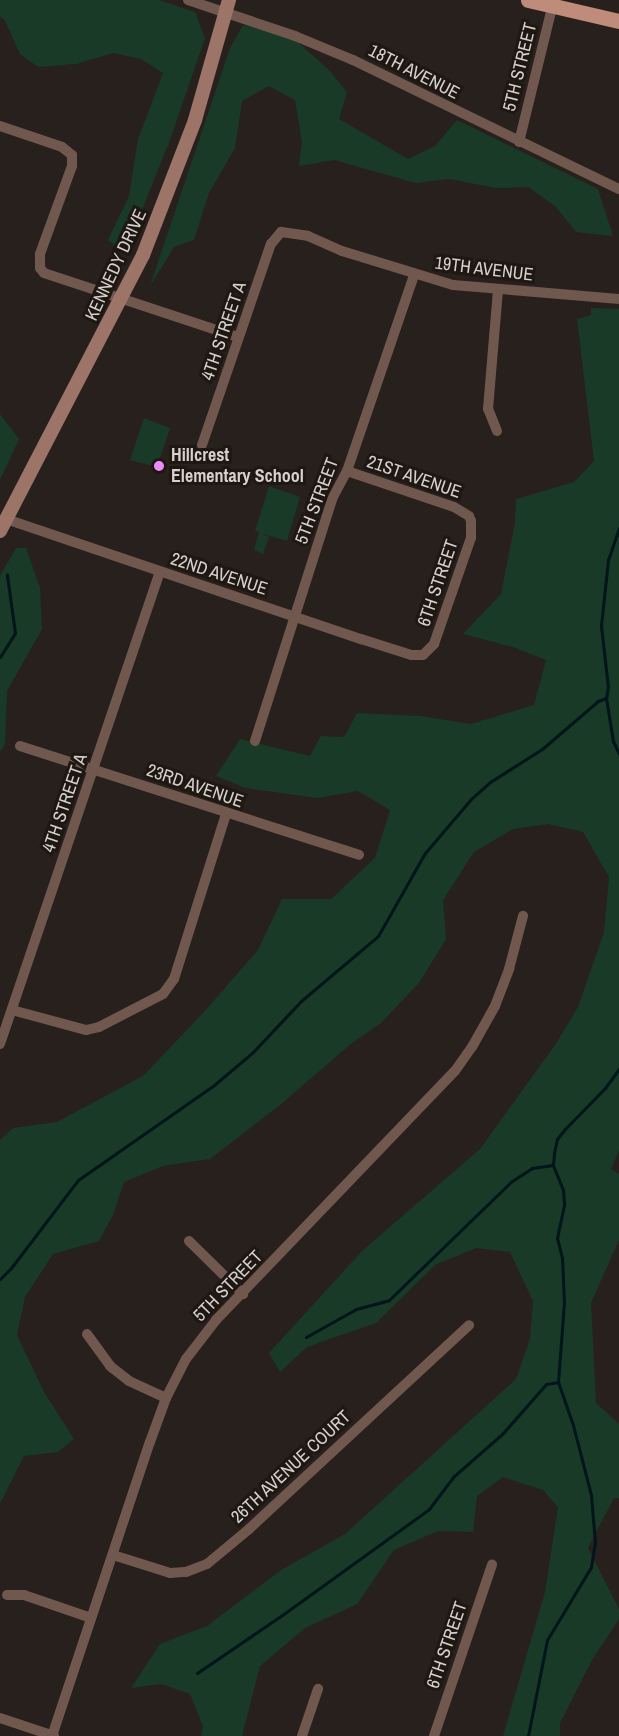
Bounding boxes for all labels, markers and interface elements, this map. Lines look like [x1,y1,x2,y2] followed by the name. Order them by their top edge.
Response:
[499,21,541,113] street label: 5TH STREET
[365,40,463,104] street label: 18TH AVENUE
[81,206,151,324] street label: KENNEDY DRIVE
[433,252,535,286] street label: 19TH AVENUE
[197,278,251,384] street label: 4TH STREET A
[171,445,304,488] place label: Hillcrest Elementary School
[364,451,464,503] street label: 21ST AVENUE
[291,455,343,547] street label: 5TH STREET
[152,459,166,473] marker: Hillcrest Elementary School
[413,537,463,629] street label: 6TH STREET
[167,548,271,600] street label: 22ND AVENUE
[38,750,92,856] street label: 4TH STREET A
[144,759,246,813] street label: 23RD AVENUE
[189,1246,267,1326] street label: 5TH STREET
[227,1406,355,1528] street label: 26TH AVENUE COURT
[422,1599,472,1691] street label: 6TH STREET

